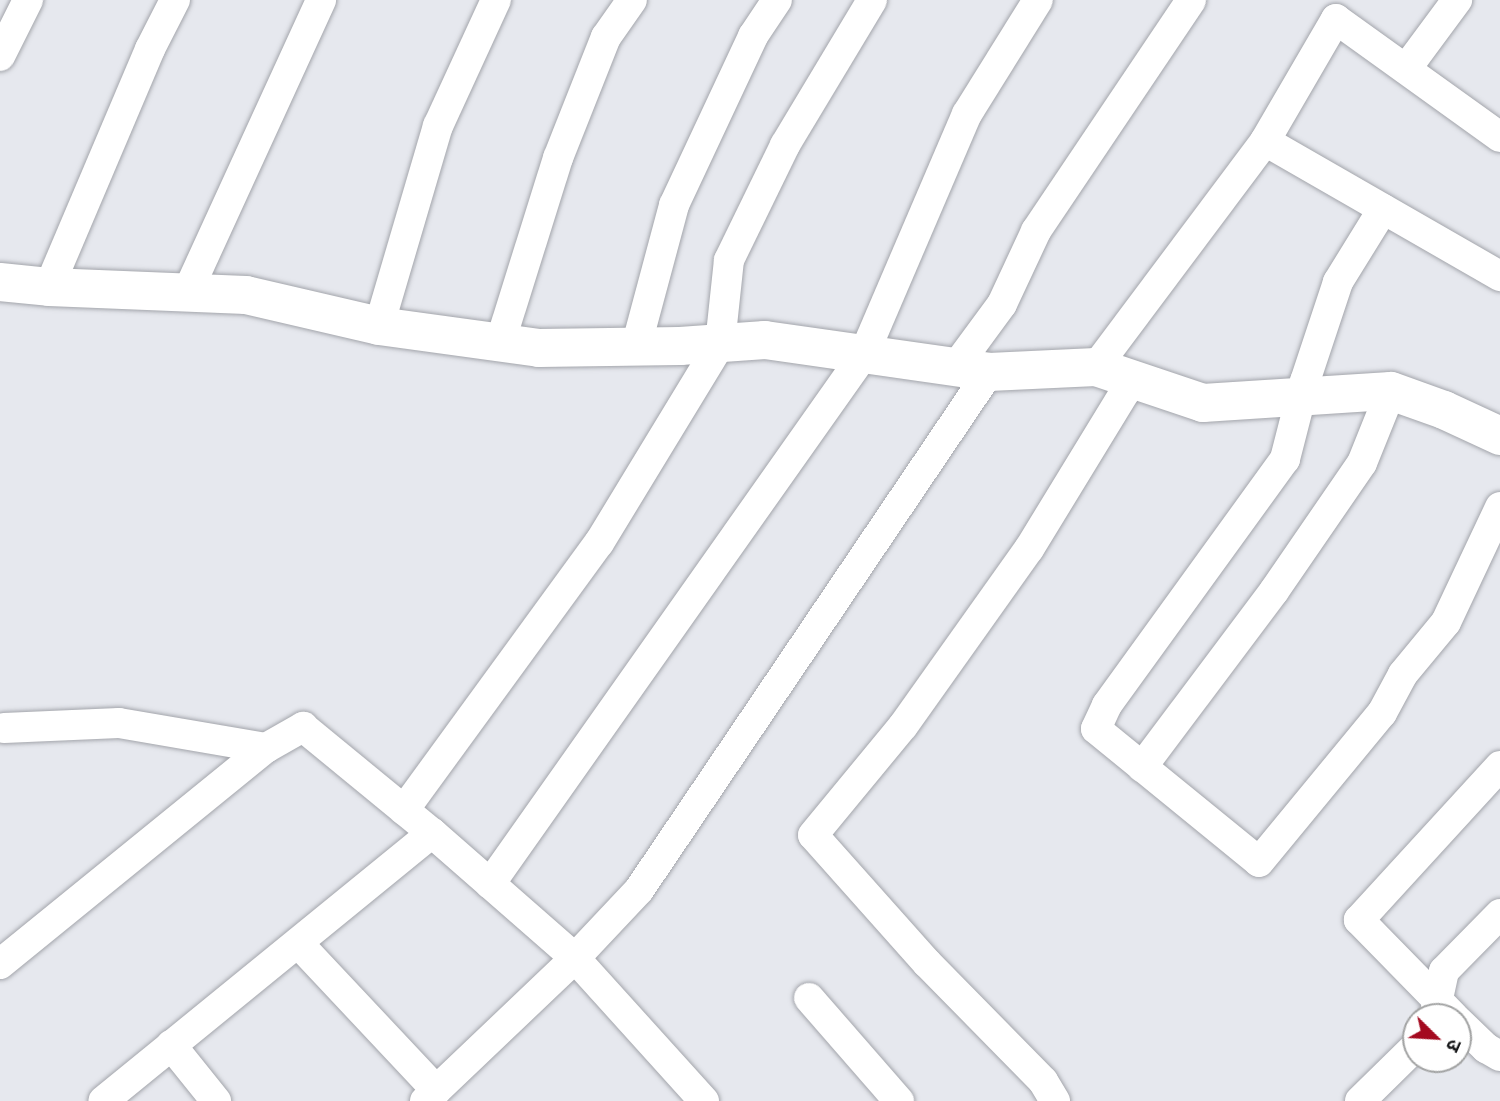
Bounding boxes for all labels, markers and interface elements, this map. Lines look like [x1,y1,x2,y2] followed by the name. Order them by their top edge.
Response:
[1402,1003,1472,1073] north arrow
[1441,1036,1468,1056] text: उ

